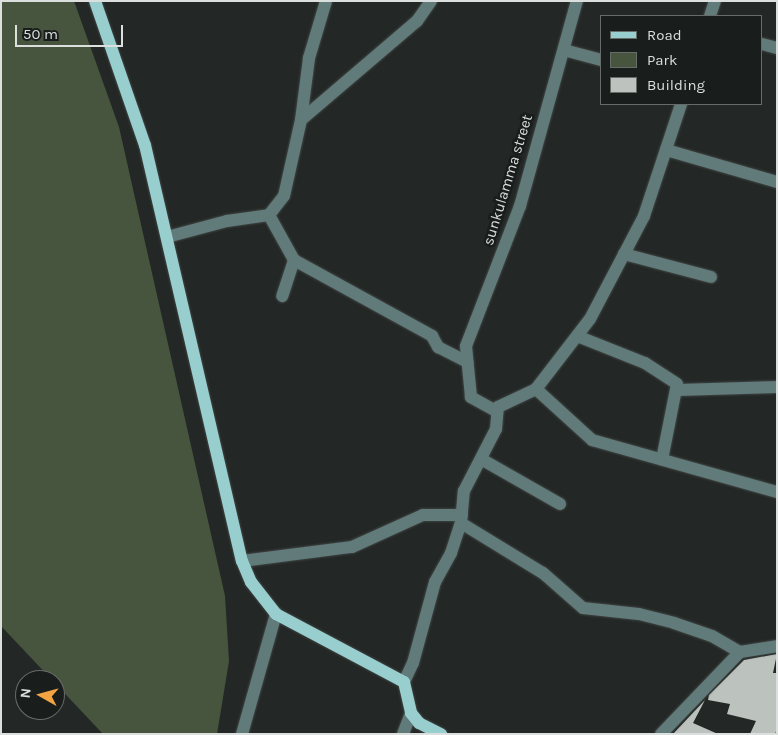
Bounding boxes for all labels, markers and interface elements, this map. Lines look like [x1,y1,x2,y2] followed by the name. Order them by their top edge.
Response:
[18,15,125,47] scale bar
[600,15,763,105] legend
[23,25,58,43] text: 50 m
[647,26,682,44] text: Road
[647,51,677,69] text: Park
[647,76,705,94] text: Building
[480,112,536,248] street label: sunkulamma street
[15,670,65,720] north arrow
[17,687,35,699] text: N

